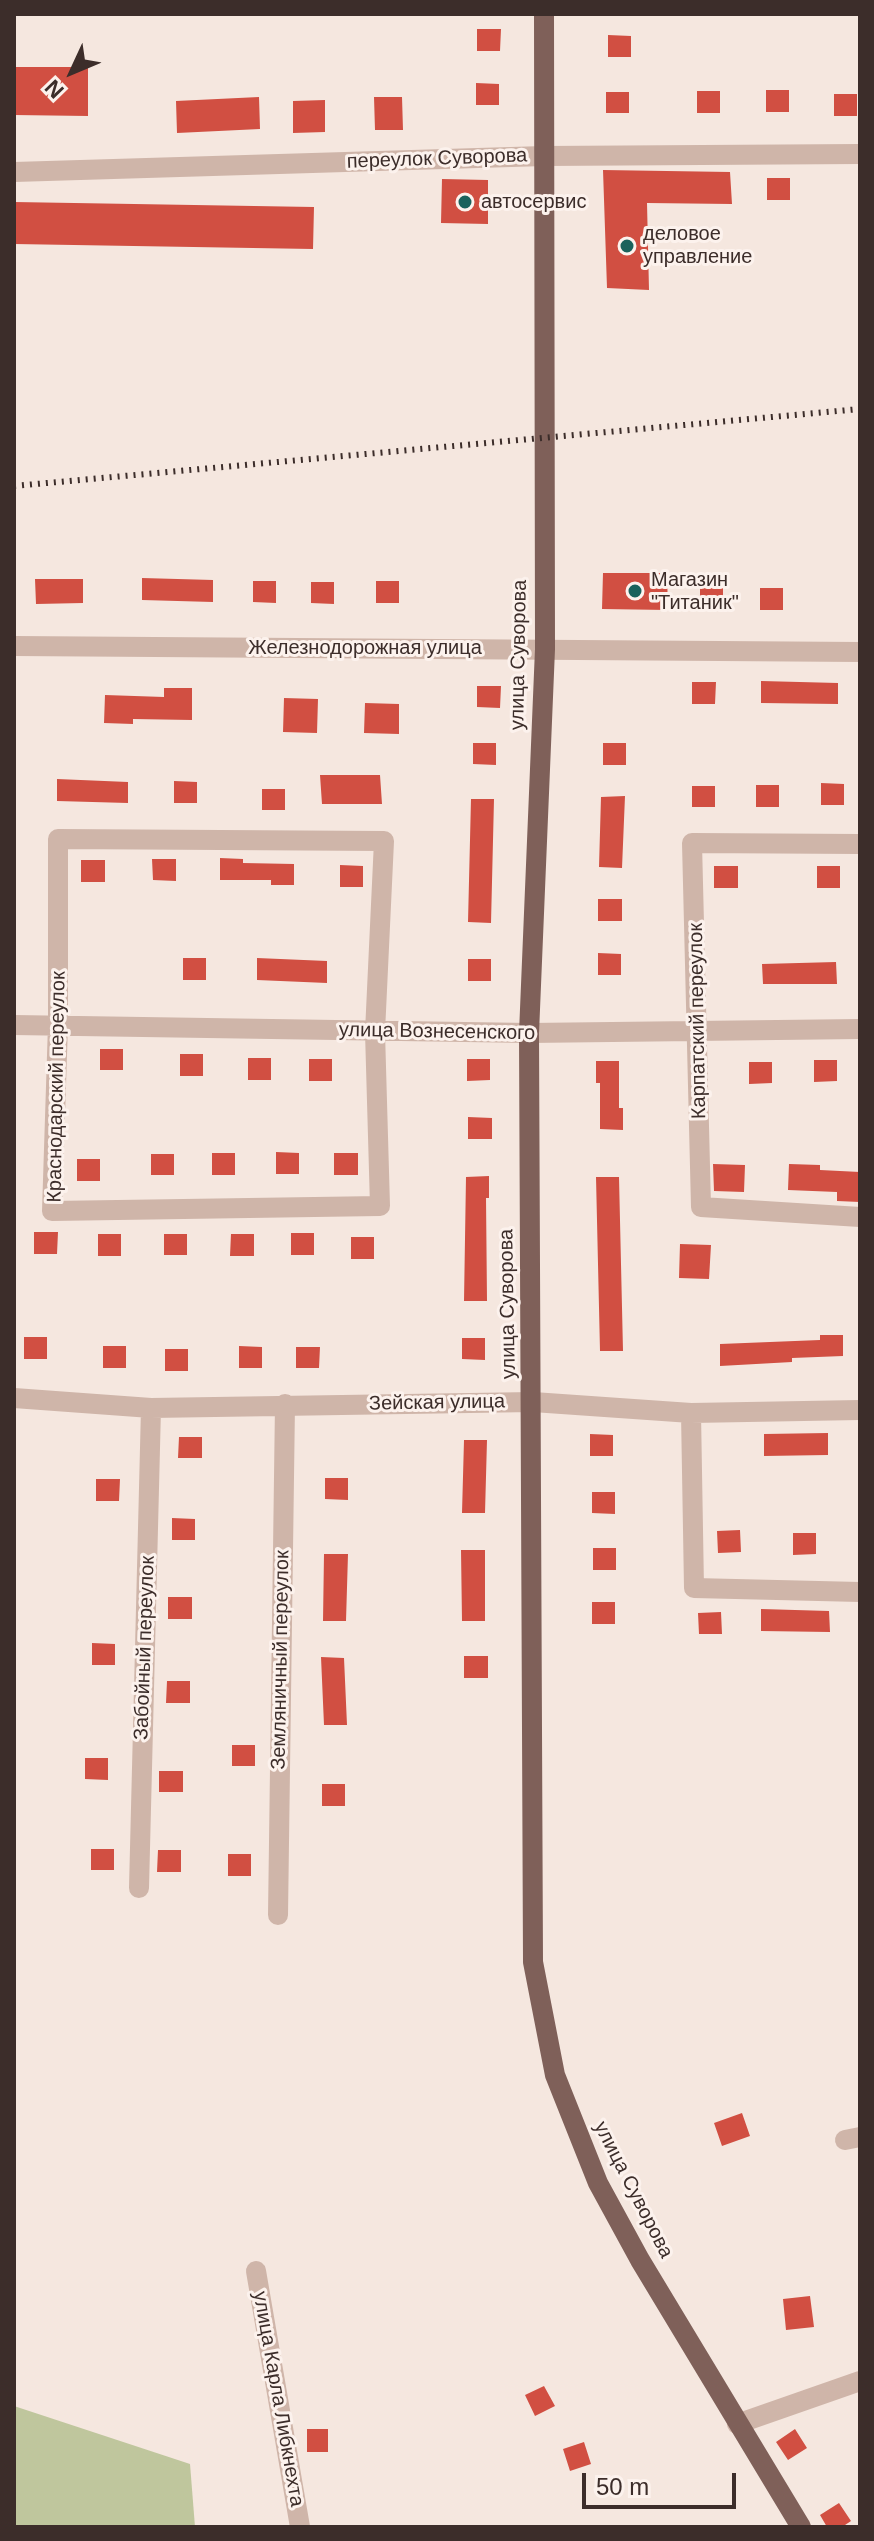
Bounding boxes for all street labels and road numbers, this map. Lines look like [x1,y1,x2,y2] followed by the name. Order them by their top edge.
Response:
[346,144,528,174] street label: переулок Суворова
[506,580,532,730] street label: улица Суворова
[248,636,482,660] street label: Железнодорожная улица
[684,923,712,1119] street label: Карпатский переулок
[43,971,71,1203] street label: Краснодарский переулок
[339,1018,535,1046] street label: улица Вознесенского
[495,1229,521,1379] street label: улица Суворова
[369,1390,505,1416] street label: Зейская улица
[267,1550,295,1770] street label: Земляничный переулок
[130,1555,160,1741] street label: Забойный переулок
[588,2118,678,2262] street label: улица Суворова
[247,2289,309,2509] street label: улица Карла Либкнехта

